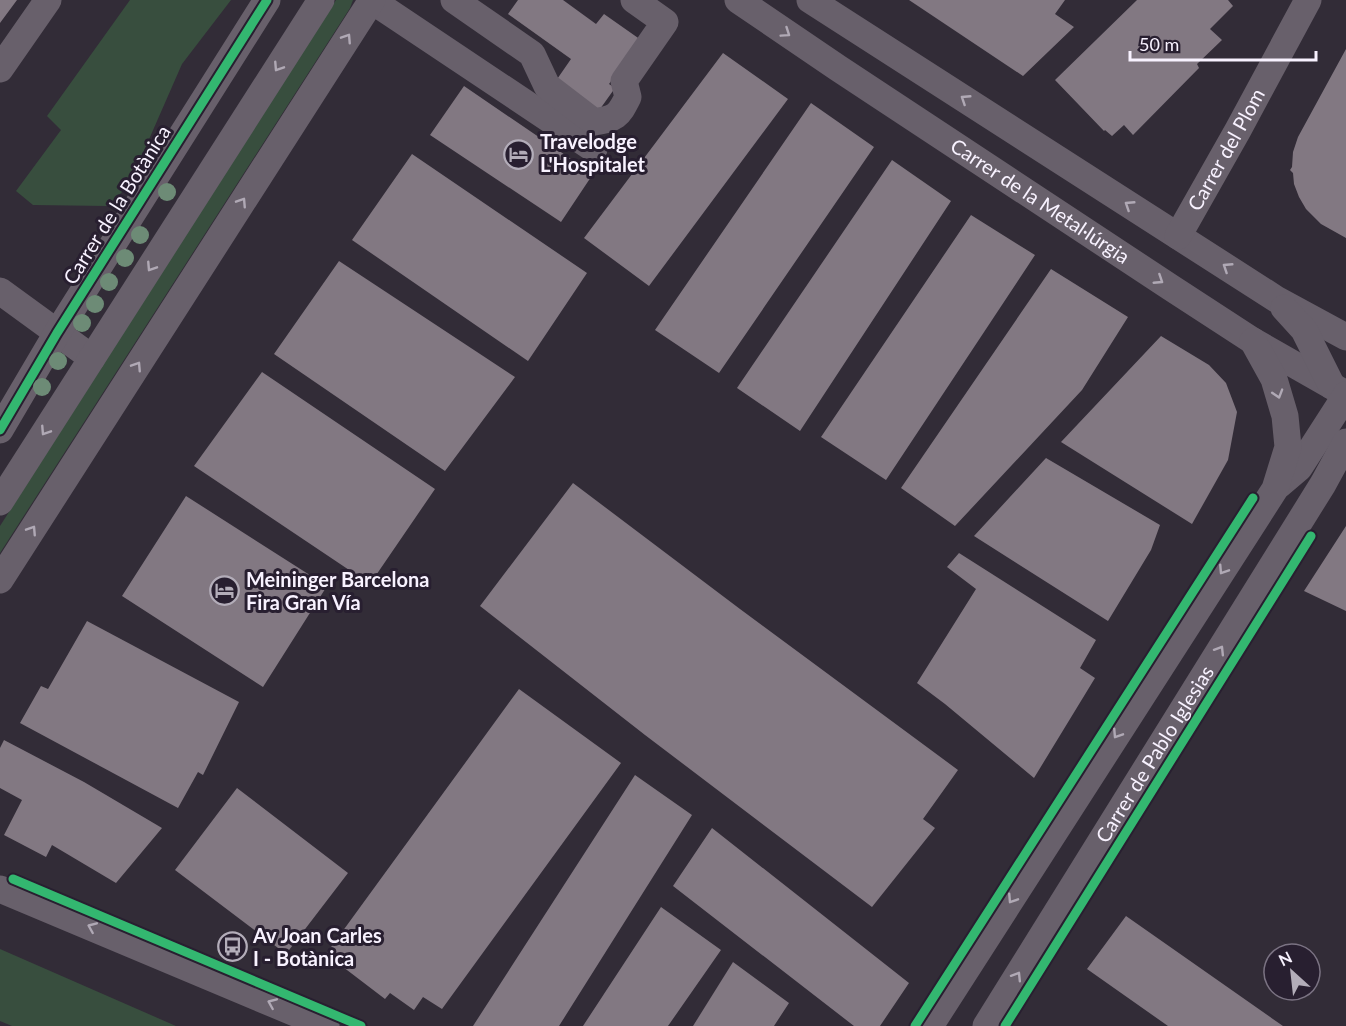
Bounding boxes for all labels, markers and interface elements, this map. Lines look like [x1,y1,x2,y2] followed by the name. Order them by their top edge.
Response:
[1130,24,1316,62] scale bar
[780,26,791,37] one-way arrow
[1139,33,1179,55] text: 50 m
[340,34,352,44] one-way arrow
[274,61,286,71] one-way arrow
[1182,84,1269,215] street label: Carrer del Plom
[961,95,971,107] one-way arrow
[57,120,175,288] street label: Carrer de la Botànica
[540,129,646,176] place label: Travelodge L'Hospitalet
[947,133,1135,268] street label: Carrer de la Metal·lúrgia
[503,138,535,170] hotel icon: Travelodge L'Hospitalet
[235,198,246,209] one-way arrow
[1125,200,1135,212] one-way arrow
[147,260,158,271] one-way arrow
[1223,263,1233,275] one-way arrow
[1152,273,1163,284] one-way arrow
[129,362,141,372] one-way arrow
[1271,388,1283,399] one-way arrow
[41,425,53,435] one-way arrow
[24,526,36,536] one-way arrow
[1218,564,1230,574] one-way arrow
[246,567,429,614] place label: Meininger Barcelona Fira Gran Vía
[209,575,241,607] hotel icon: Meininger Barcelona Fira Gran Vía
[1212,646,1224,656] one-way arrow
[1090,661,1218,847] street label: Carrer de Pablo Iglesias
[1114,728,1125,739] one-way arrow
[1008,892,1019,903] one-way arrow
[87,922,98,934] one-way arrow
[252,923,382,970] place label: Av Joan Carles I - Botànica
[216,931,248,963] bus stop icon: Av Joan Carles I - Botànica
[1262,942,1322,1002] north arrow
[1275,947,1295,969] text: N
[1010,972,1021,983] one-way arrow
[267,998,278,1010] one-way arrow

